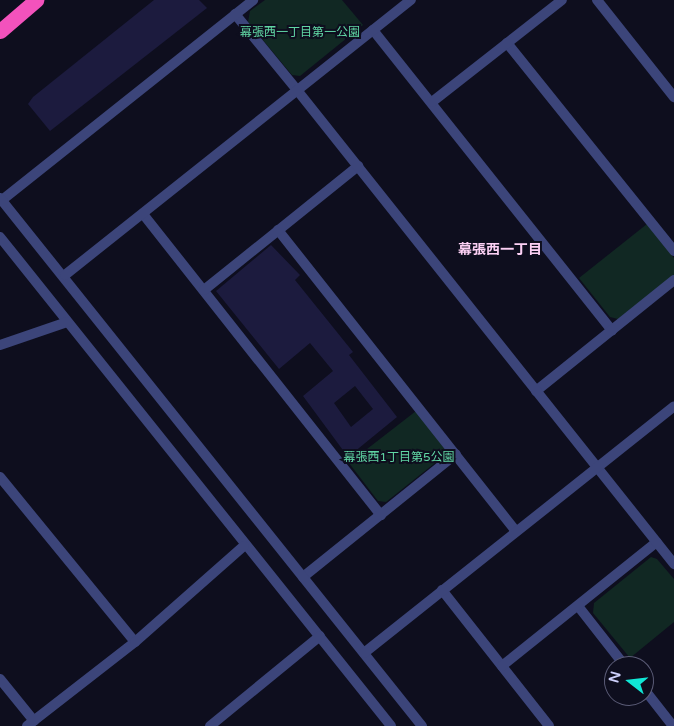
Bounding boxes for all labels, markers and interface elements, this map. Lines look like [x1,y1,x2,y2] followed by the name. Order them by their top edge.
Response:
[240,26,360,40] park label: 幕張西一丁目第一公園
[458,242,542,258] district label: 幕張西一丁目
[343,451,455,465] park label: 幕張西1丁目第5公園
[604,656,654,706] north arrow
[605,669,625,685] text: N

